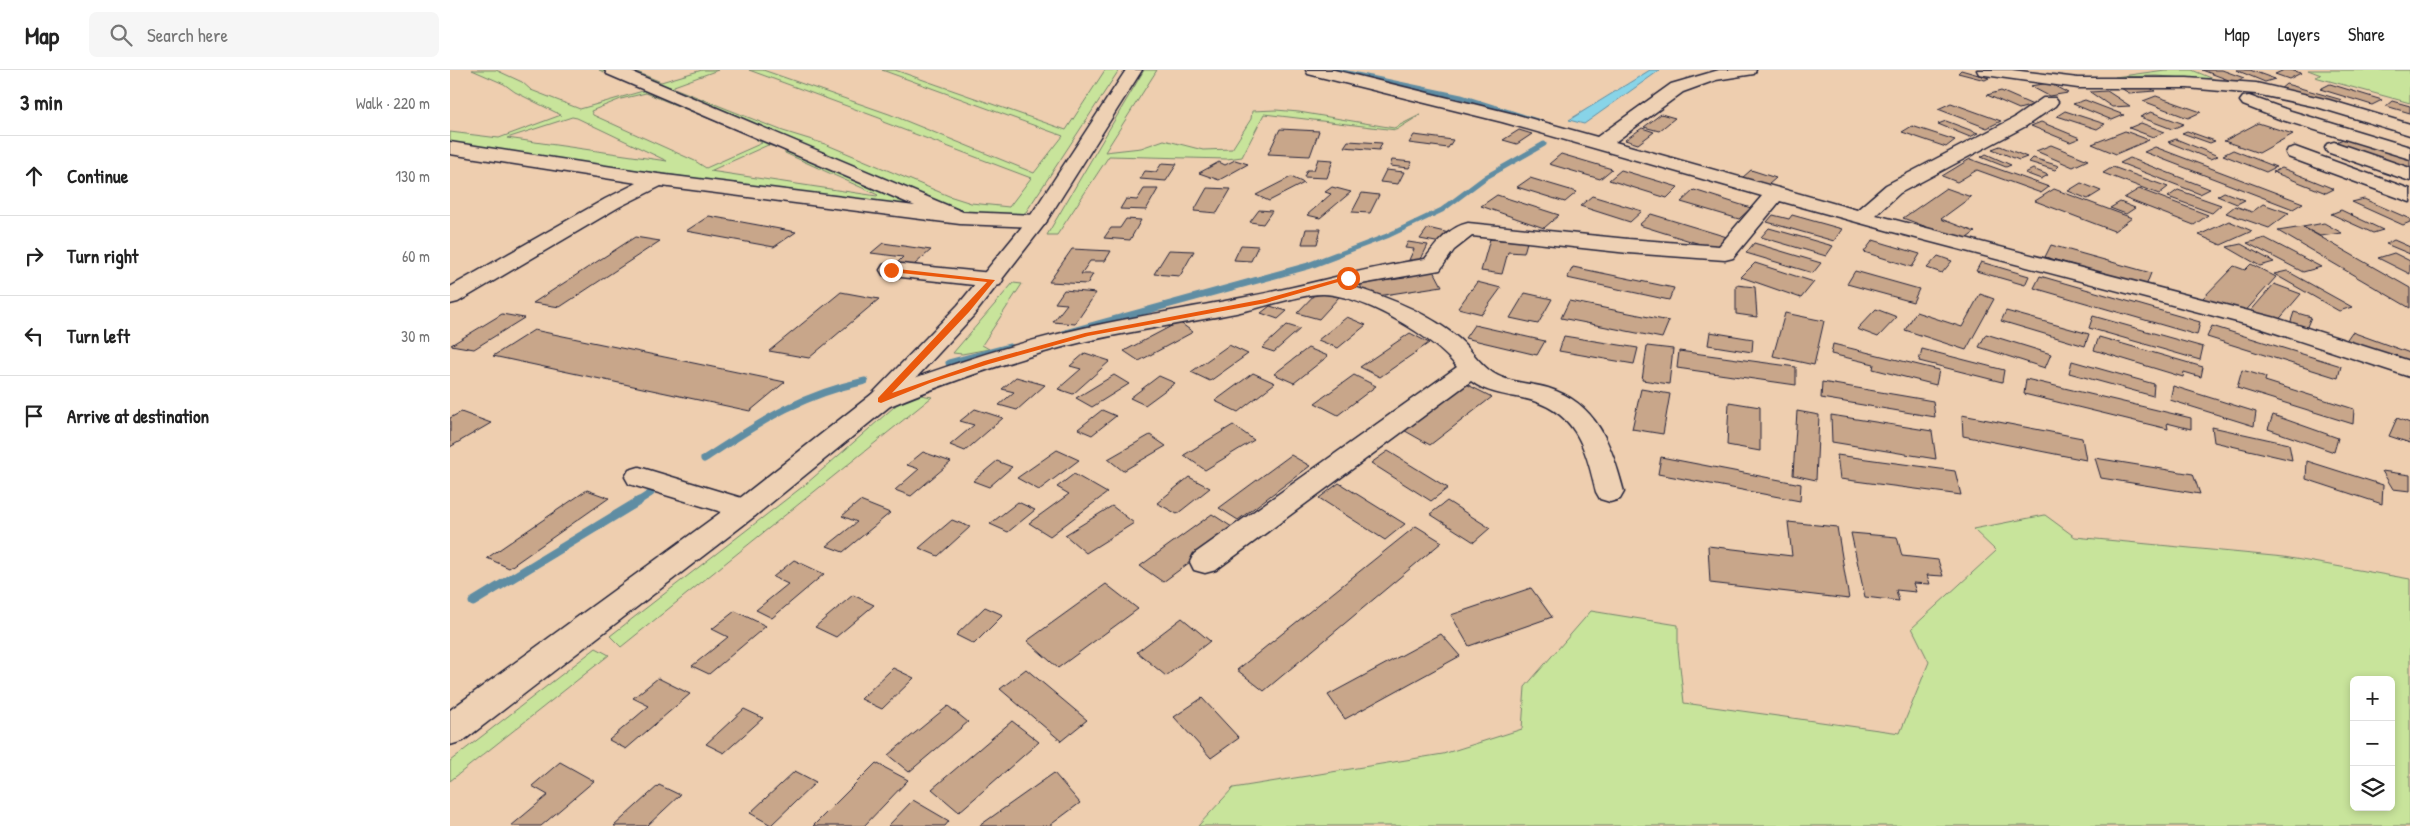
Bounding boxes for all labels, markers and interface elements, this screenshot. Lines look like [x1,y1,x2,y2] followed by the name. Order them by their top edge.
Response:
[89,12,439,57] search box
[25,19,59,51] text: Map
[107,21,135,49] icon: search
[147,22,228,48] text: Search here
[2224,22,2250,47] text: Map
[2278,22,2320,47] text: Layers
[2348,22,2385,47] text: Share
[20,88,63,117] text: 3 min
[356,92,430,114] text: Walk · 220 m
[20,162,48,190] icon: ahead
[67,163,128,189] text: Continue
[395,165,430,187] text: 130 m
[20,242,48,270] icon: right
[67,243,138,269] text: Turn right
[402,245,430,267] text: 60 m
[880,259,903,282] route end
[1337,267,1360,290] route start
[20,322,48,350] icon: left
[67,323,130,349] text: Turn left
[401,325,430,347] text: 30 m
[20,402,48,430] icon: arrive
[67,403,209,429] text: Arrive at destination
[2350,676,2395,811] map controls
[2350,676,2395,721] button: +
[2350,721,2395,766] button: −
[2350,766,2395,811] button: layers

